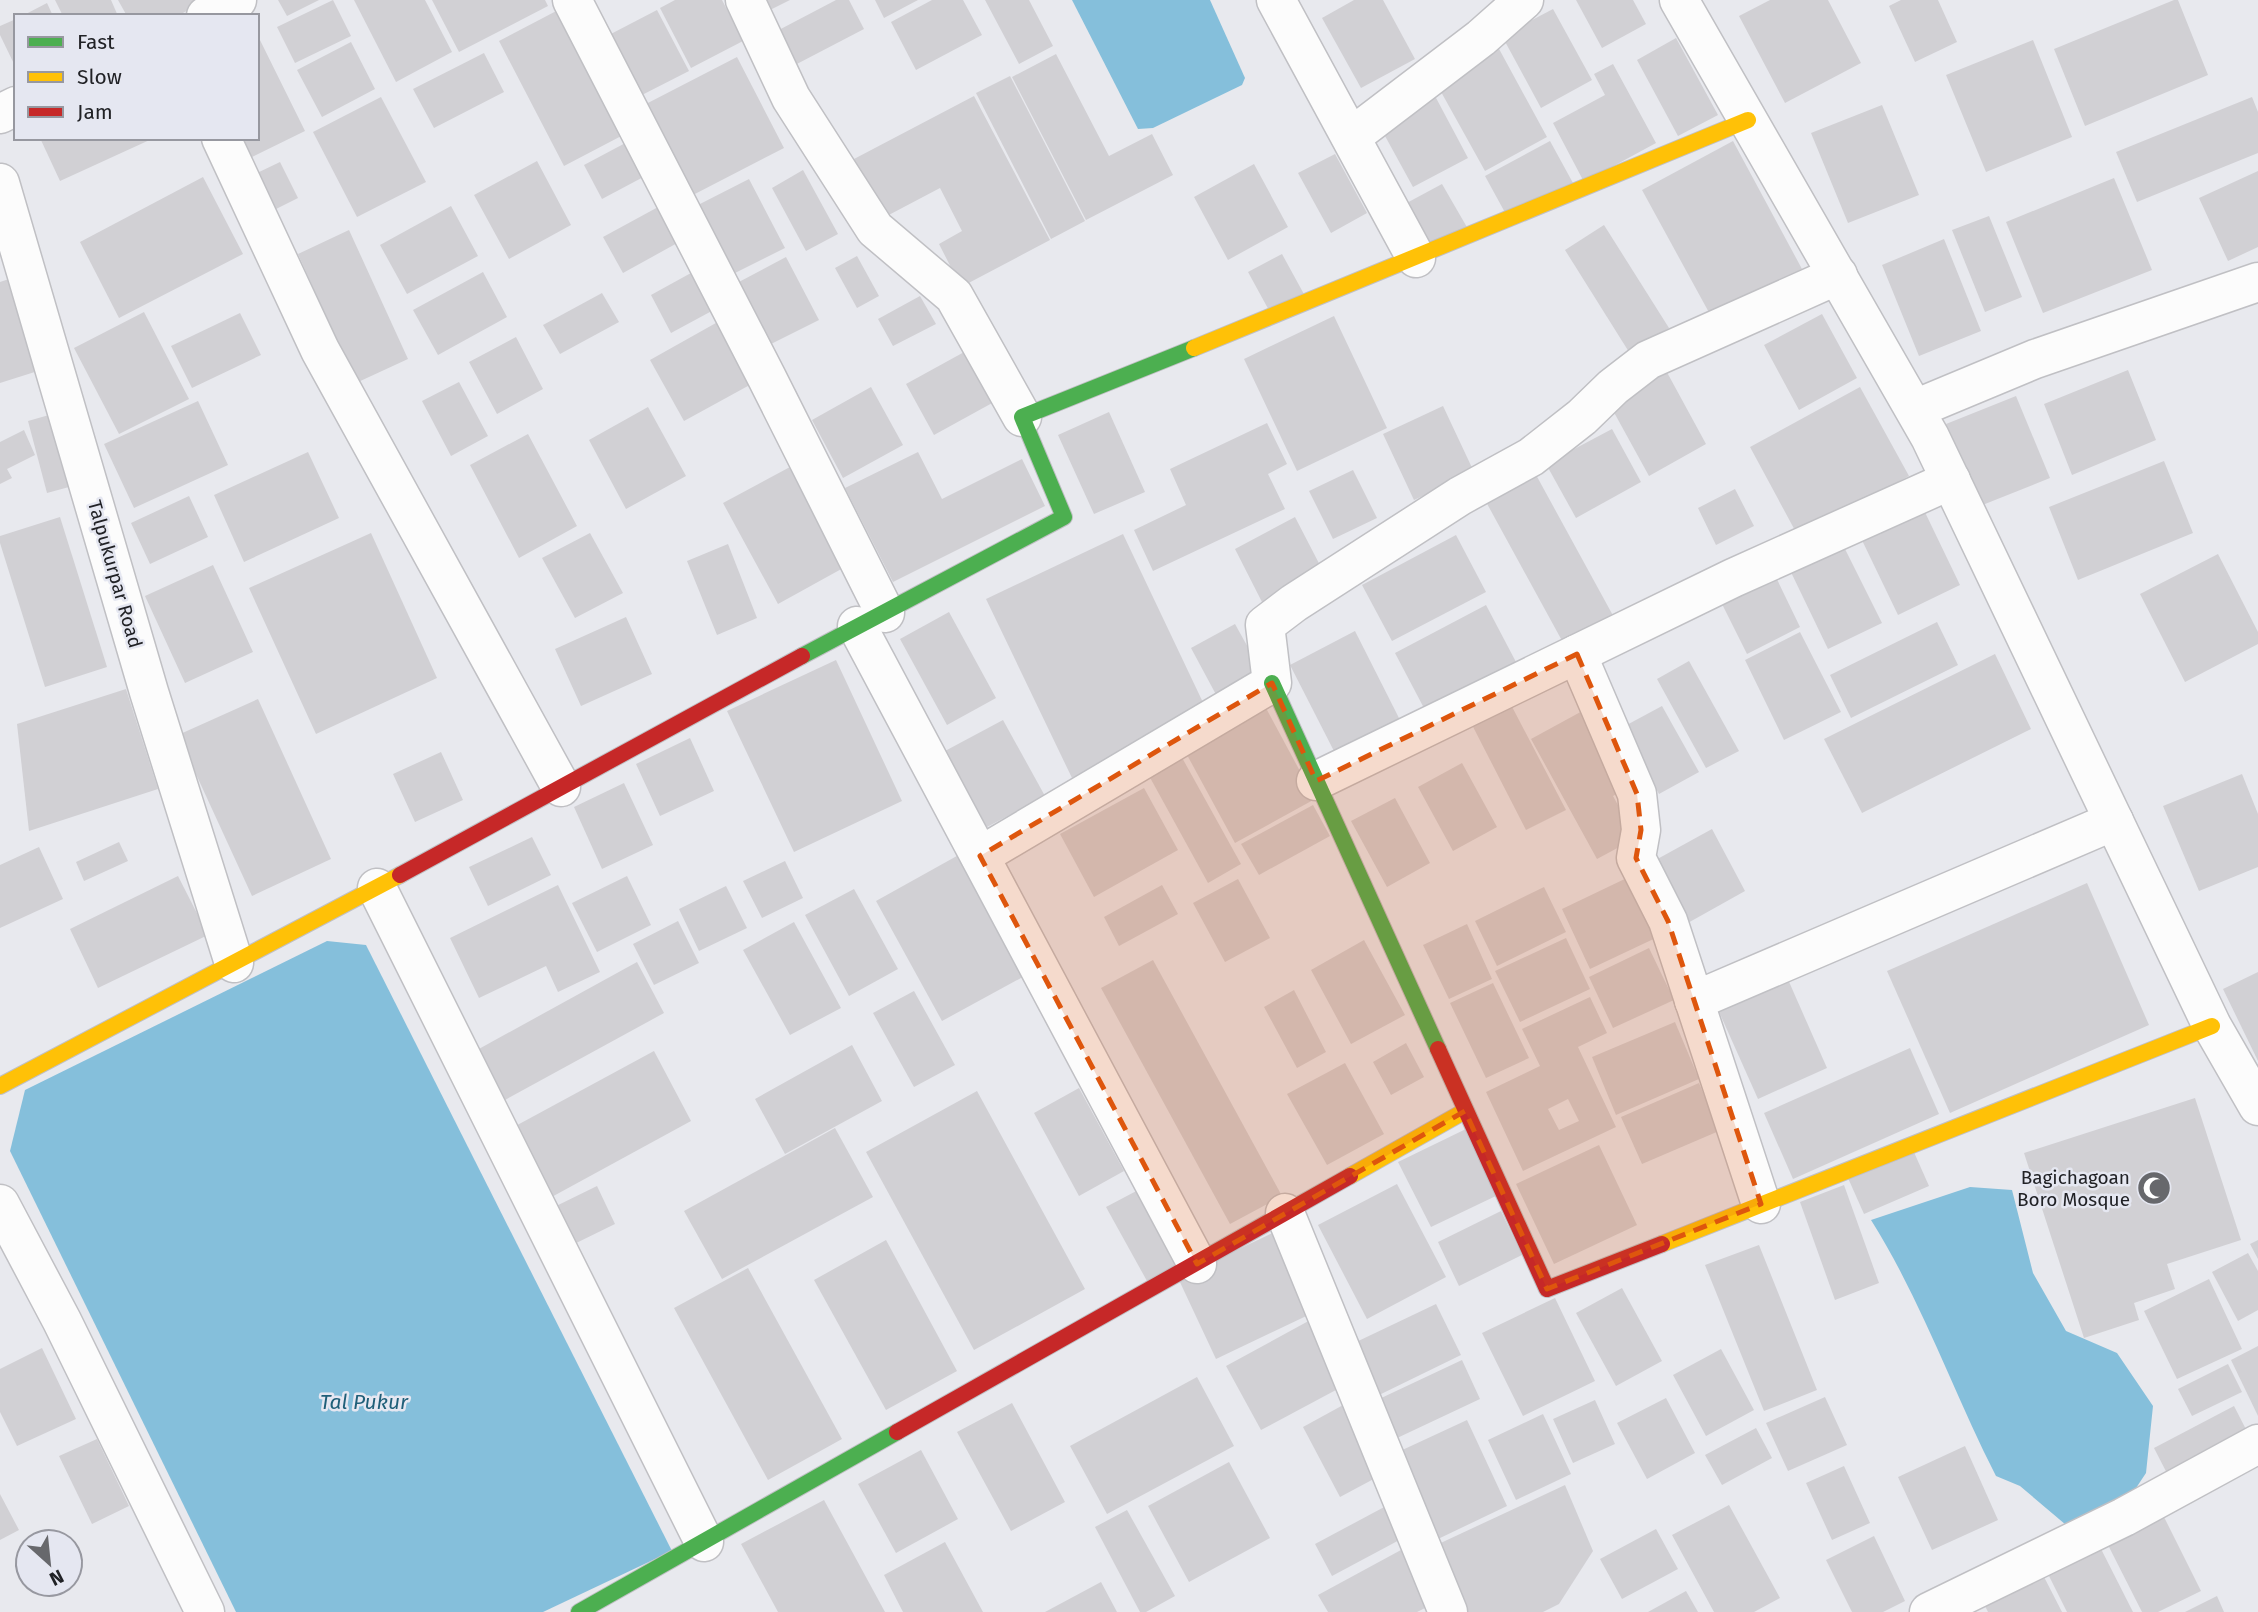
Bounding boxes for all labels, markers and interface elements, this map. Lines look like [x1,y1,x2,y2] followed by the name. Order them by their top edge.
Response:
[14,14,259,140] legend
[77,29,115,55] text: Fast
[77,64,122,90] text: Slow
[77,99,113,125] text: Jam
[83,498,147,650] street label: Talpukurpar Road
[2017,1166,2130,1211] place label: Bagichagoan Boro Mosque
[2135,1169,2173,1207] mosque icon: Bagichagoan Boro Mosque
[320,1389,409,1415] water label: Tal Pukur
[14,1528,84,1598] north arrow
[46,1565,67,1591] text: N

